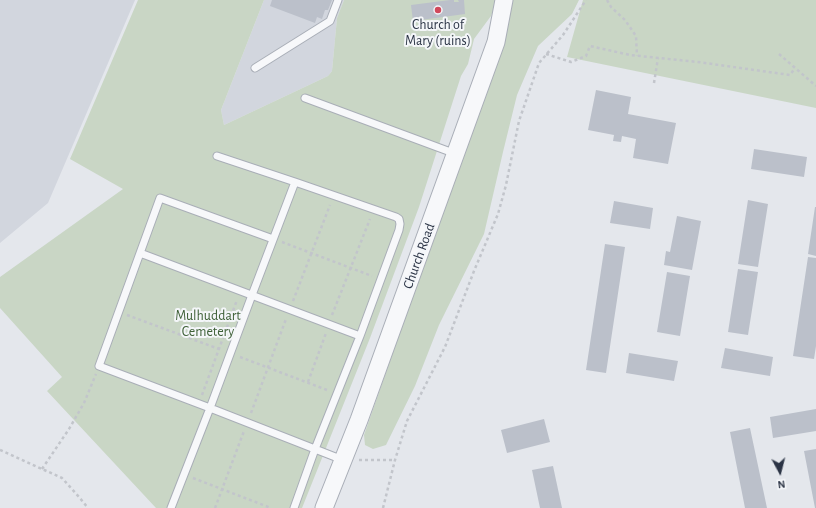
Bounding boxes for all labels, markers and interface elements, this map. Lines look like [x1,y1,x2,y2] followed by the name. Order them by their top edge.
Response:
[433,5,443,15] marker: Church of Mary (ruins)
[405,17,471,50] place label: Church of Mary (ruins)
[399,221,439,291] street label: Church Road
[175,308,241,340] park label: Mulhuddart Cemetery
[760,452,800,492] north arrow
[777,478,786,490] text: N

